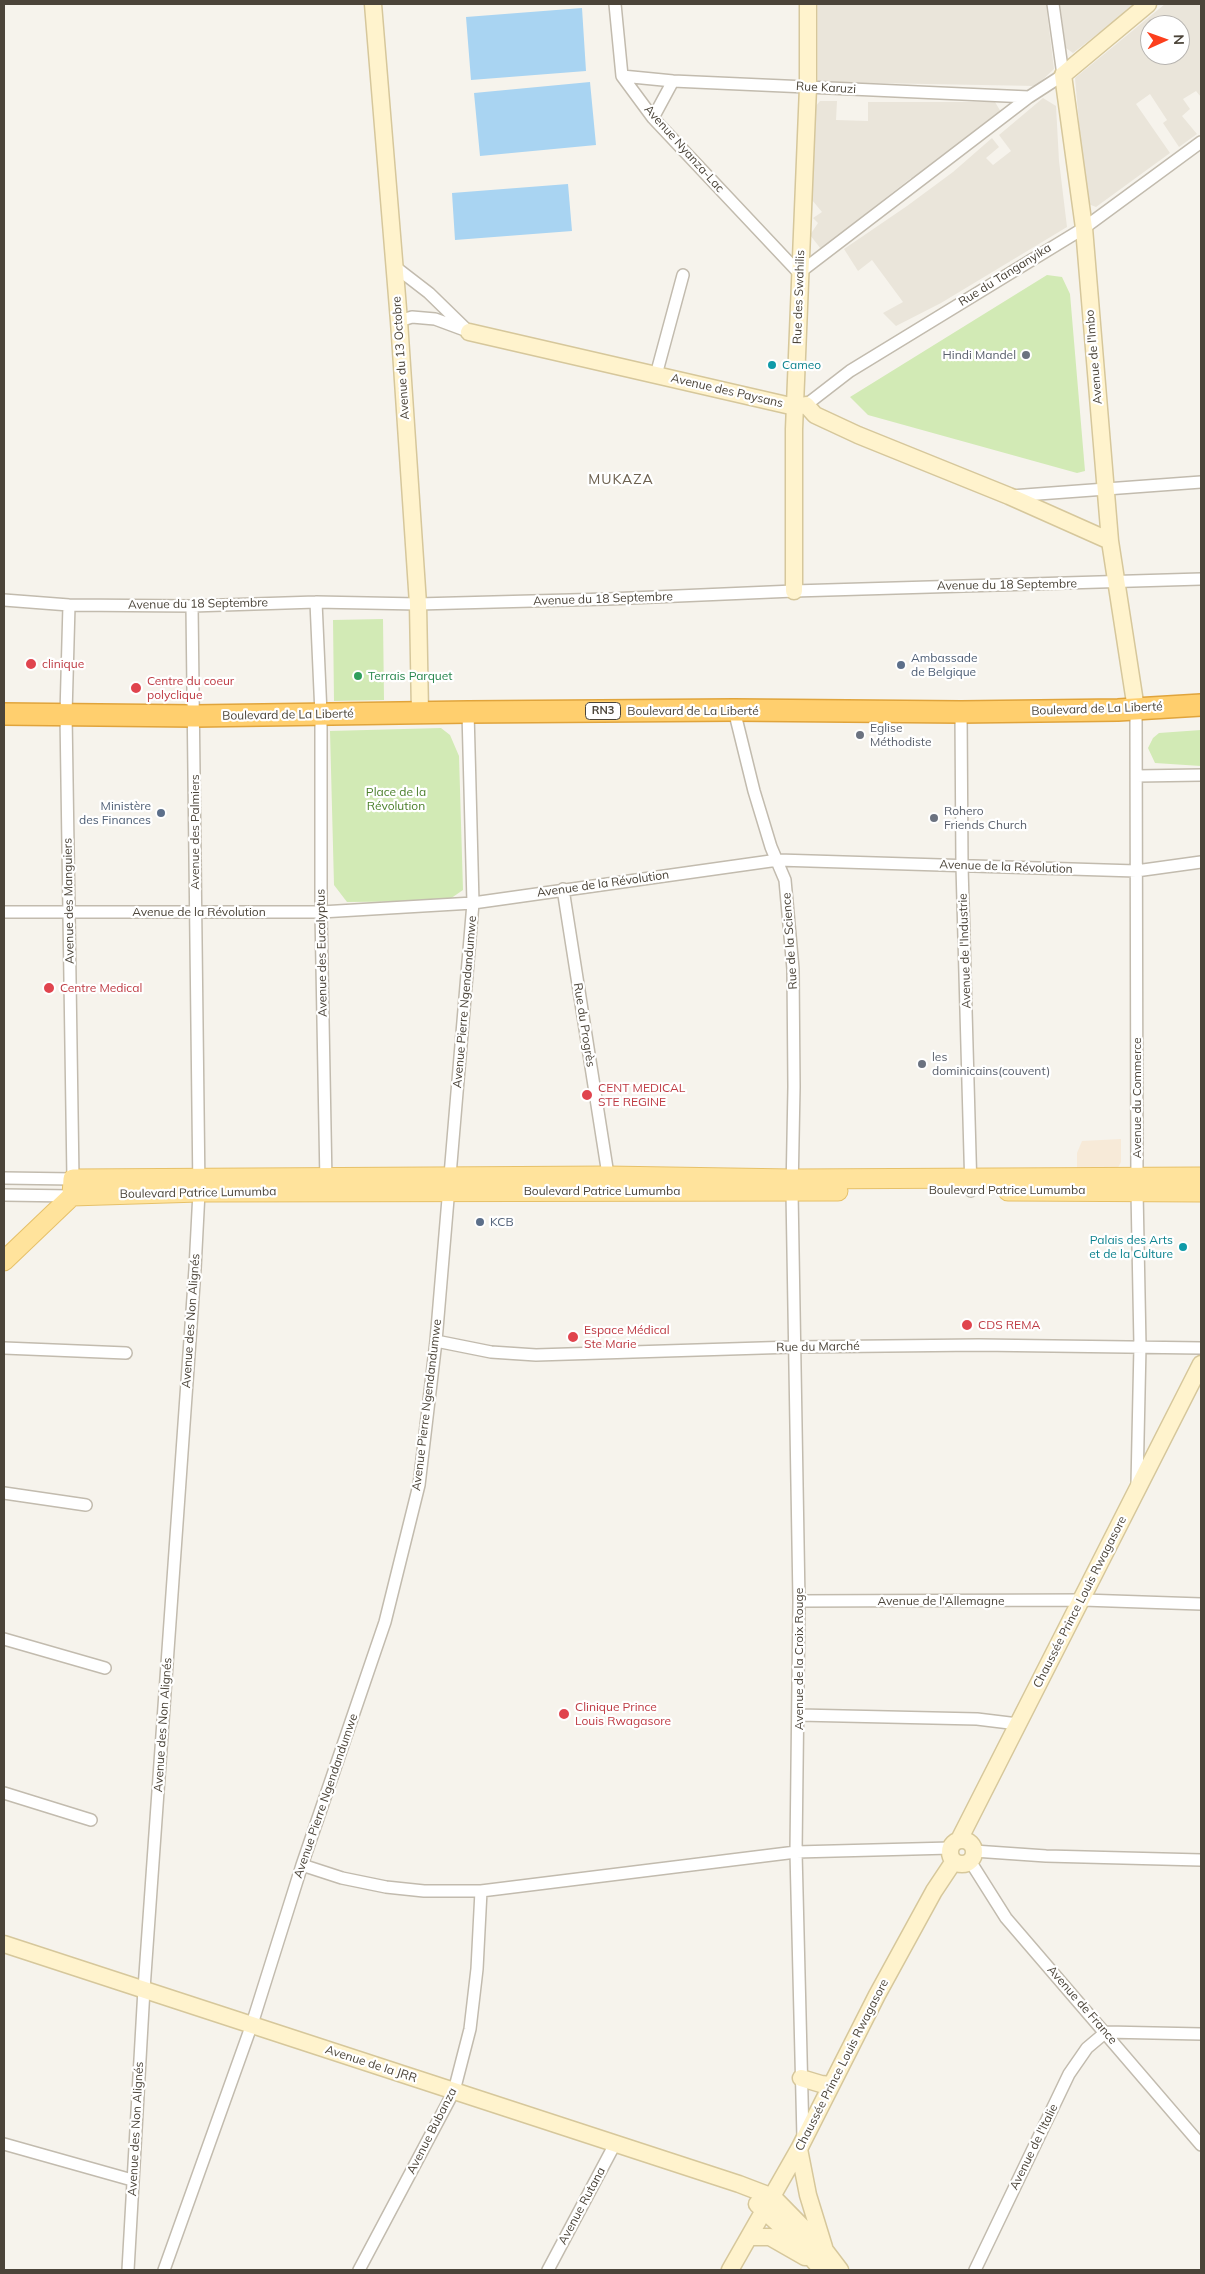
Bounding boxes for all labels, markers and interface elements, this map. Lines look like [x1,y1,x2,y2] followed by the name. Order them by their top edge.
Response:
[1140,15,1190,65] north arrow
[1170,34,1188,45] text: N
[796,79,856,97] street label: Rue Karuzi
[641,102,727,196] street label: Avenue Nyanza-Lac
[956,241,1054,309] street label: Rue du Tanganyika
[790,250,808,344] street label: Rue des Swahilis
[389,296,413,420] street label: Avenue du 13 Octobre
[1083,309,1105,405] street label: Avenue de l'Imbo
[943,348,1016,362] place label: Hindi Mandel
[1020,349,1032,361] marker: Hindi Mandel
[782,358,821,372] place label: Cameo
[766,359,778,371] marker: Cameo
[669,371,785,411] street label: Avenue des Paysans
[588,472,654,488] district label: MUKAZA
[937,577,1077,593] street label: Avenue du 18 Septembre
[533,589,673,609] street label: Avenue du 18 Septembre
[128,596,268,612] street label: Avenue du 18 Septembre
[911,651,978,679] place label: Ambassade de Belgique
[24,657,38,671] marker: clinique
[42,657,84,671] place label: clinique
[895,659,907,671] marker: Ambassade de Belgique
[368,669,453,683] place label: Terrais Parquet
[352,670,364,682] marker: Terrais Parquet
[147,674,234,702] place label: Centre du coeur polyclique
[129,681,143,695] marker: Centre du coeur polyclique
[1031,700,1163,718] street label: Boulevard de La Liberté
[586,702,620,719] road number: RN3
[627,704,759,718] street label: Boulevard de La Liberté
[222,707,354,723] street label: Boulevard de La Liberté
[870,721,932,749] place label: Eglise Méthodiste
[854,729,866,741] marker: Eglise Méthodiste
[188,774,202,890] street label: Avenue des Palmiers
[366,785,426,813] park label: Place de la Révolution
[79,799,151,827] place label: Ministère des Finances
[944,804,1027,832] place label: Rohero Friends Church
[155,807,167,819] marker: Ministère des Finances
[928,812,940,824] marker: Rohero Friends Church
[61,838,77,964] street label: Avenue des Manguiers
[939,857,1073,877] street label: Avenue de la Révolution
[536,868,670,900] street label: Avenue de la Révolution
[314,889,330,1017] street label: Avenue des Eucalyptus
[779,892,801,990] street label: Rue de la Science
[956,893,974,1009] street label: Avenue de l'Industrie
[132,905,266,919] street label: Avenue de la Révolution
[450,915,480,1089] street label: Avenue Pierre Ngendandumwe
[42,981,56,995] marker: Centre Medical
[60,981,142,995] place label: Centre Medical
[570,982,598,1068] street label: Rue du Progrès
[1130,1037,1144,1159] street label: Avenue du Commerce
[932,1050,1050,1078] place label: les dominicains(couvent)
[916,1058,928,1070] marker: les dominicains(couvent)
[598,1081,685,1109] place label: CENT MEDICAL STE REGINE
[580,1088,594,1102] marker: CENT MEDICAL STE REGINE
[929,1183,1085,1197] street label: Boulevard Patrice Lumumba
[120,1184,276,1202] street label: Boulevard Patrice Lumumba
[524,1184,680,1198] street label: Boulevard Patrice Lumumba
[490,1215,514,1229] place label: KCB
[474,1216,486,1228] marker: KCB
[1089,1233,1173,1261] place label: Palais des Arts et de la Culture
[1177,1241,1189,1253] marker: Palais des Arts et de la Culture
[179,1253,203,1389] street label: Avenue des Non Alignés
[409,1318,445,1492] street label: Avenue Pierre Ngendandumwe
[960,1318,974,1332] marker: CDS REMA
[978,1318,1040,1332] place label: CDS REMA
[584,1323,670,1351] place label: Espace Médical Ste Marie
[566,1330,580,1344] marker: Espace Médical Ste Marie
[776,1339,860,1355] street label: Rue du Marché
[1030,1514,1130,1690] street label: Chaussée Prince Louis Rwagasore
[792,1588,806,1730] street label: Avenue de la Croix Rouge
[878,1594,1004,1608] street label: Avenue de l'Allemagne
[151,1657,175,1793] street label: Avenue des Non Alignés
[575,1700,671,1728] place label: Clinique Prince Louis Rwagasore
[557,1707,571,1721] marker: Clinique Prince Louis Rwagasore
[291,1712,361,1880] street label: Avenue Pierre Ngendandumwe
[1044,1963,1120,2047] street label: Avenue de France
[792,1977,892,2153] street label: Chaussée Prince Louis Rwagasore
[323,2042,419,2086] street label: Avenue de la JRR
[125,2061,147,2197] street label: Avenue des Non Alignés
[404,2085,460,2177] street label: Avenue Bubanza
[1007,2102,1061,2192] street label: Avenue de l'Italie
[556,2165,608,2247] street label: Avenue Rutana

